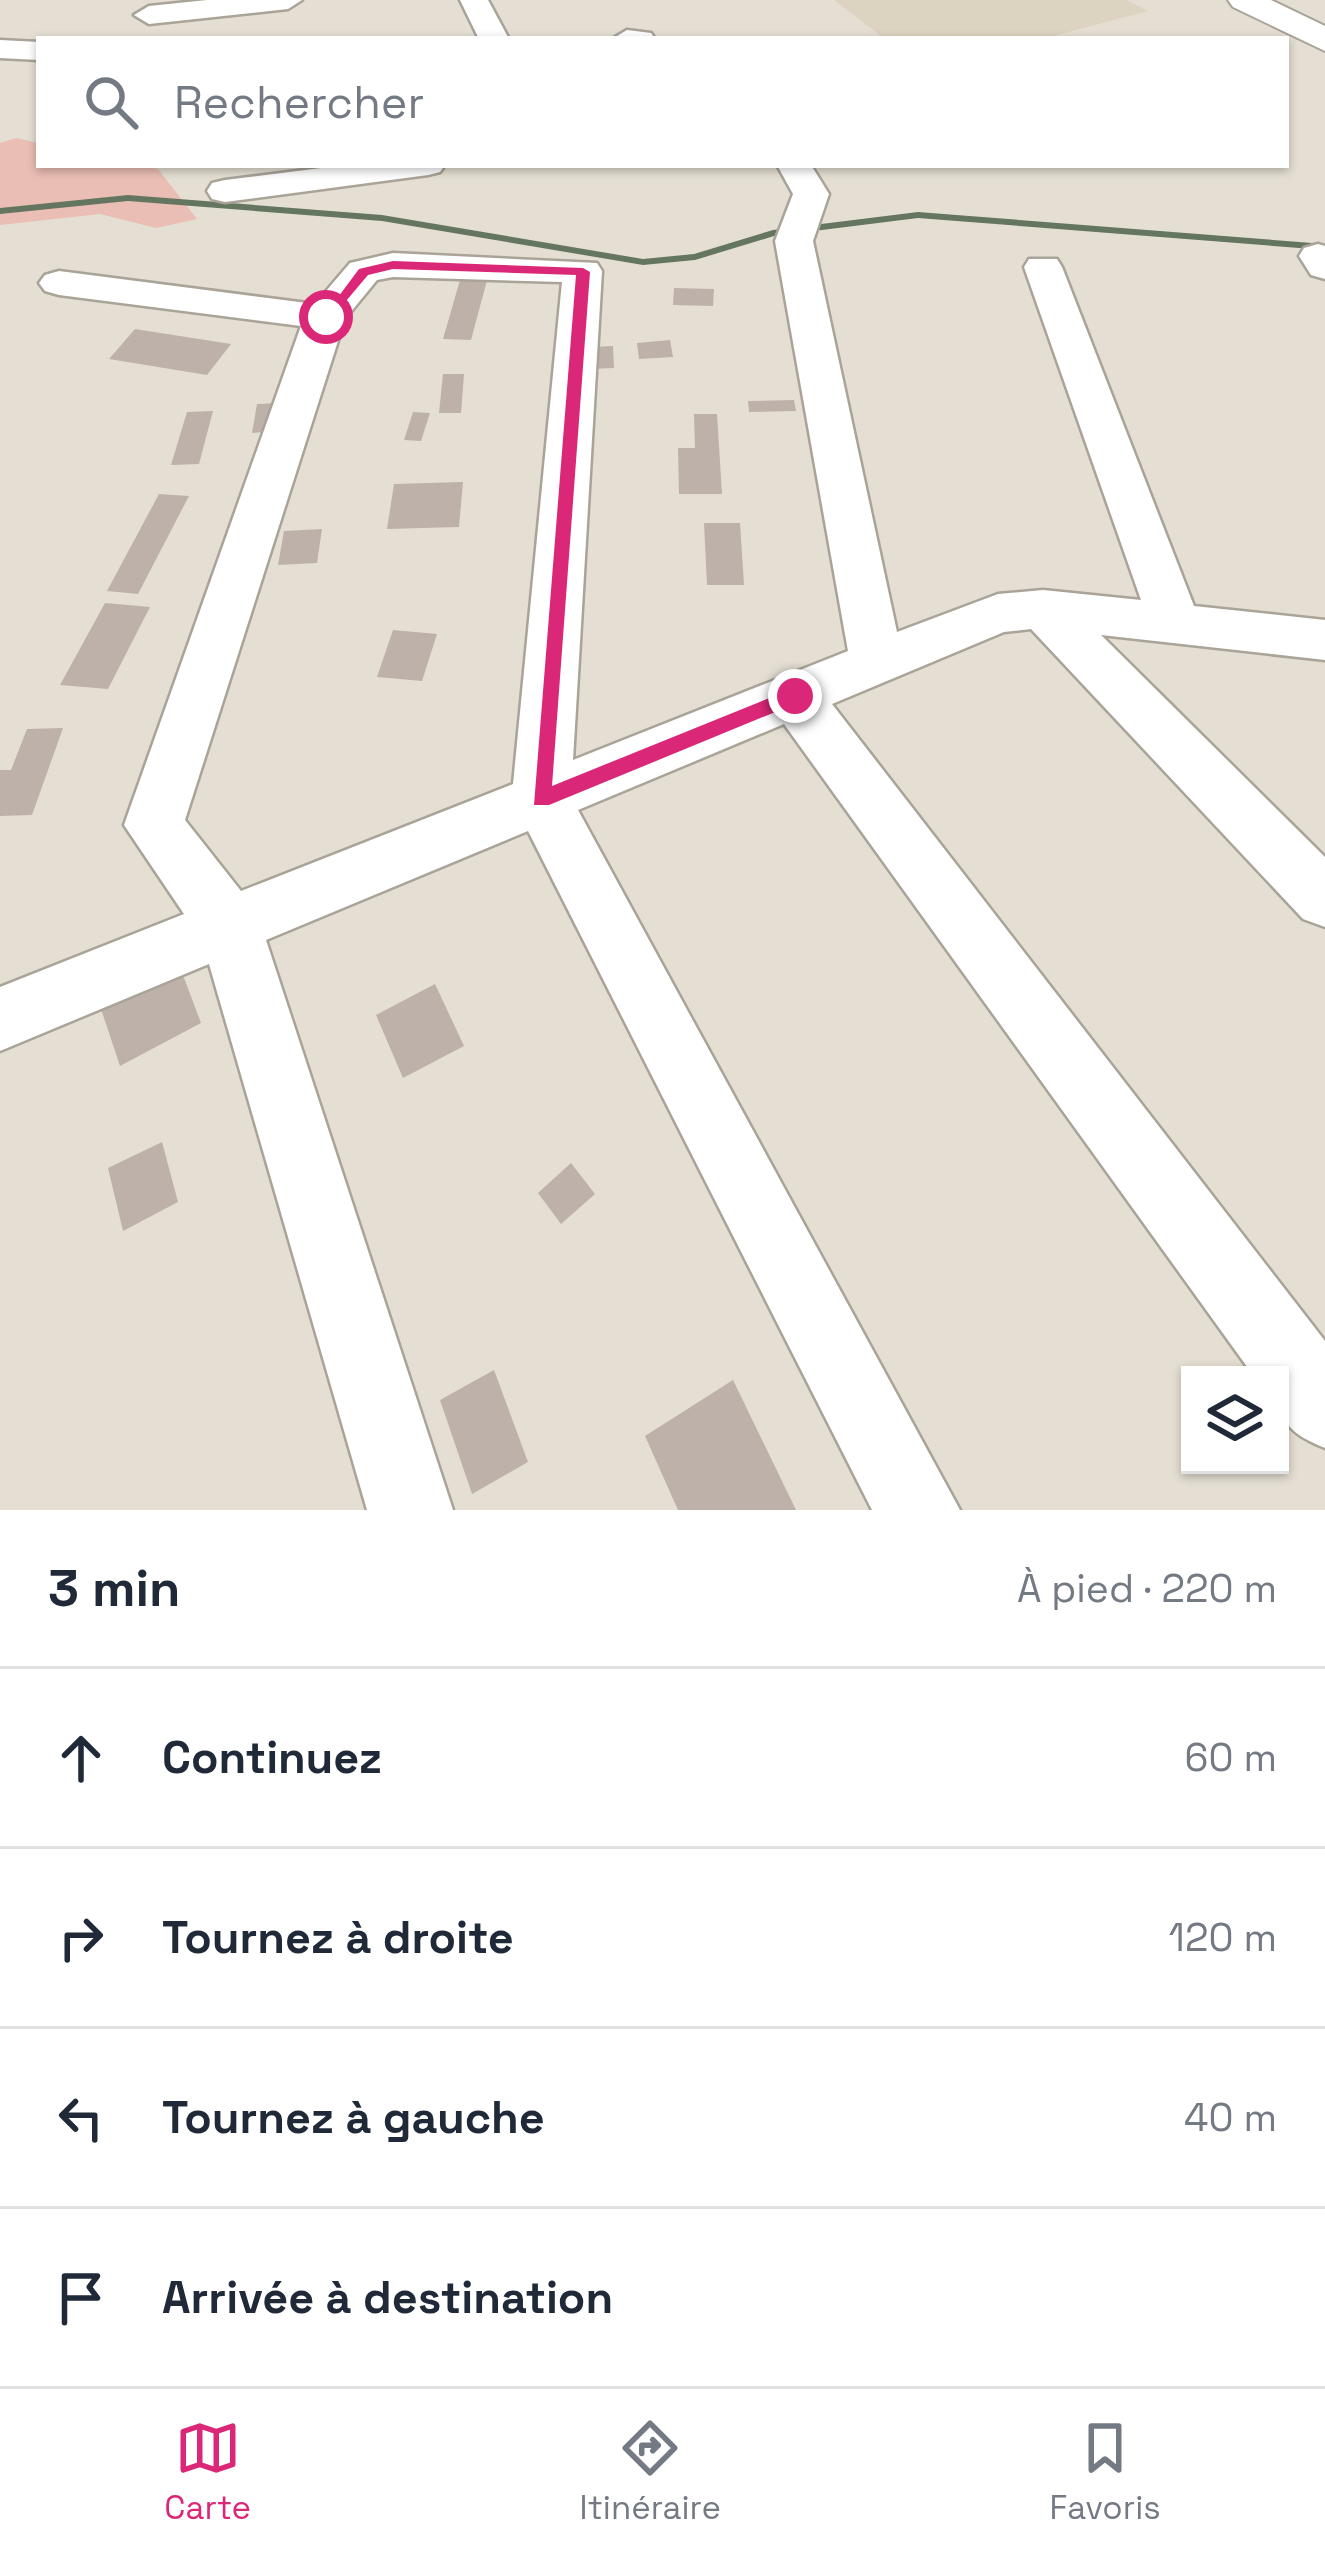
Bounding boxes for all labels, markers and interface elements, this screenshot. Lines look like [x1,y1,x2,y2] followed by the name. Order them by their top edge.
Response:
[36,36,1289,168] search box
[78,69,144,135] icon: search
[174,74,424,131] text: Rechercher
[299,290,353,344] route start
[768,669,822,723] route end
[1181,1366,1289,1474] map controls
[1181,1366,1289,1474] button: layers
[48,1556,181,1621] text: 3 min
[1017,1564,1277,1613] text: À pied · 220 m
[48,1725,114,1791] icon: ahead
[162,1729,382,1786] text: Continuez
[1185,1733,1277,1782] text: 60 m
[48,1905,114,1971] icon: right
[162,1909,514,1966] text: Tournez à droite
[1169,1913,1277,1962] text: 120 m
[48,2085,114,2151] icon: left
[162,2089,545,2146] text: Tournez à gauche
[1184,2093,1277,2142] text: 40 m
[48,2265,114,2331] icon: arrive
[162,2269,613,2326] text: Arrivée à destination
[164,2415,251,2529] tab: Carte
[580,2415,721,2529] tab: Itinéraire
[1050,2415,1161,2529] tab: Favoris

